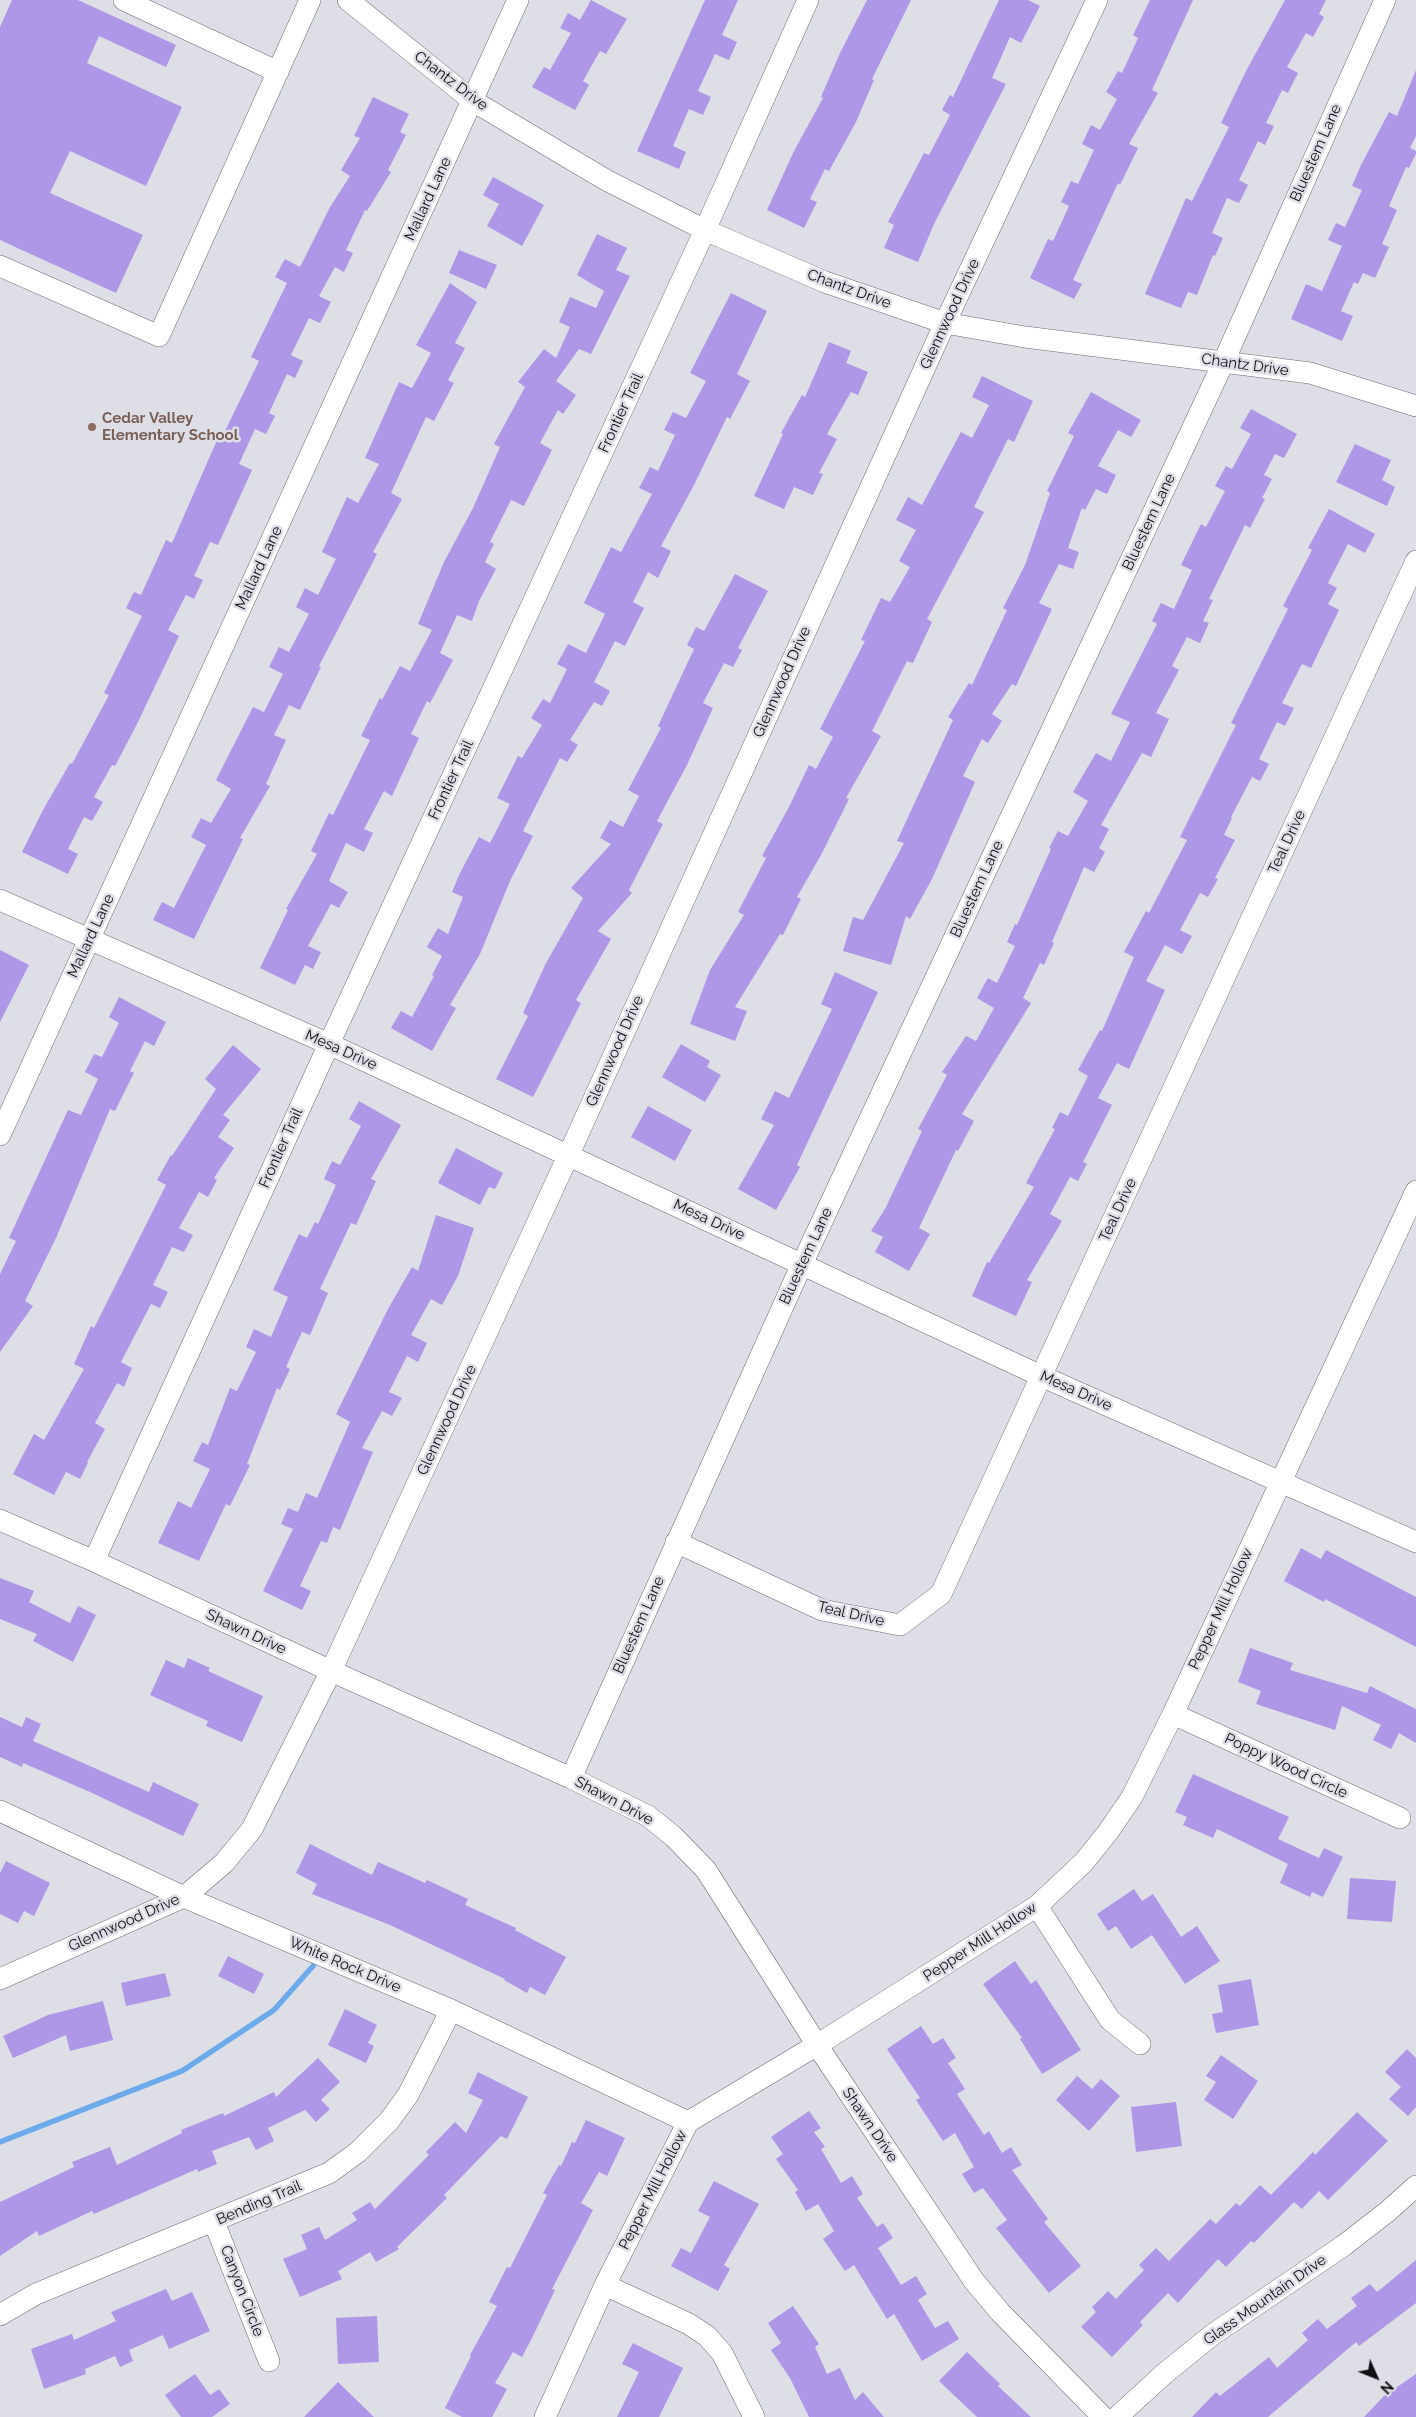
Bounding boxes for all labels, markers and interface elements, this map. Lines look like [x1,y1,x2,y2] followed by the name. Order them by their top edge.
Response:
[410,47,492,115] street label: Chantz Drive
[1286,101,1346,205] street label: Bluestem Lane
[401,154,455,244] street label: Mallard Lane
[917,256,983,372] street label: Glennwood Drive
[805,266,893,312] street label: Chantz Drive
[1200,350,1290,380] street label: Chantz Drive
[595,370,647,456] street label: Frontier Trail
[102,409,238,444] place label: Cedar Valley Elementary School
[86,421,98,433] marker: Cedar Valley Elementary School
[1119,471,1179,573] street label: Bluestem Lane
[232,523,286,613] street label: Mallard Lane
[749,624,815,740] street label: Glennwood Drive
[425,737,477,823] street label: Frontier Trail
[1264,807,1310,877] street label: Teal Drive
[947,838,1007,940] street label: Bluestem Lane
[64,891,118,981] street label: Mallard Lane
[582,993,648,1109] street label: Glennwood Drive
[302,1026,380,1074] street label: Mesa Drive
[255,1105,307,1191] street label: Frontier Trail
[1095,1175,1141,1245] street label: Teal Drive
[670,1196,748,1244] street label: Mesa Drive
[776,1205,836,1307] street label: Bluestem Lane
[414,1362,480,1478] street label: Glennwood Drive
[1037,1367,1115,1415] street label: Mesa Drive
[1185,1546,1257,1672] street label: Pepper Mill Hollow
[609,1573,669,1677] street label: Bluestem Lane
[816,1598,886,1630] street label: Teal Drive
[203,1606,289,1658] street label: Shawn Drive
[1222,1730,1350,1802] street label: Poppy Wood Circle
[572,1773,656,1829] street label: Shawn Drive
[66,1890,182,1956] street label: Glennwood Drive
[920,1899,1040,1985] street label: Pepper Mill Hollow
[286,1933,404,1997] street label: White Rock Drive
[838,2084,902,2166] street label: Shawn Drive
[615,2127,691,2253] street label: Pepper Mill Hollow
[214,2177,304,2229] street label: Bending Trail
[216,2243,268,2339] street label: Canyon Circle
[1200,2251,1330,2349] street label: Glass Mountain Drive
[1351,2352,1401,2402] north arrow
[1377,2378,1396,2397] text: N

